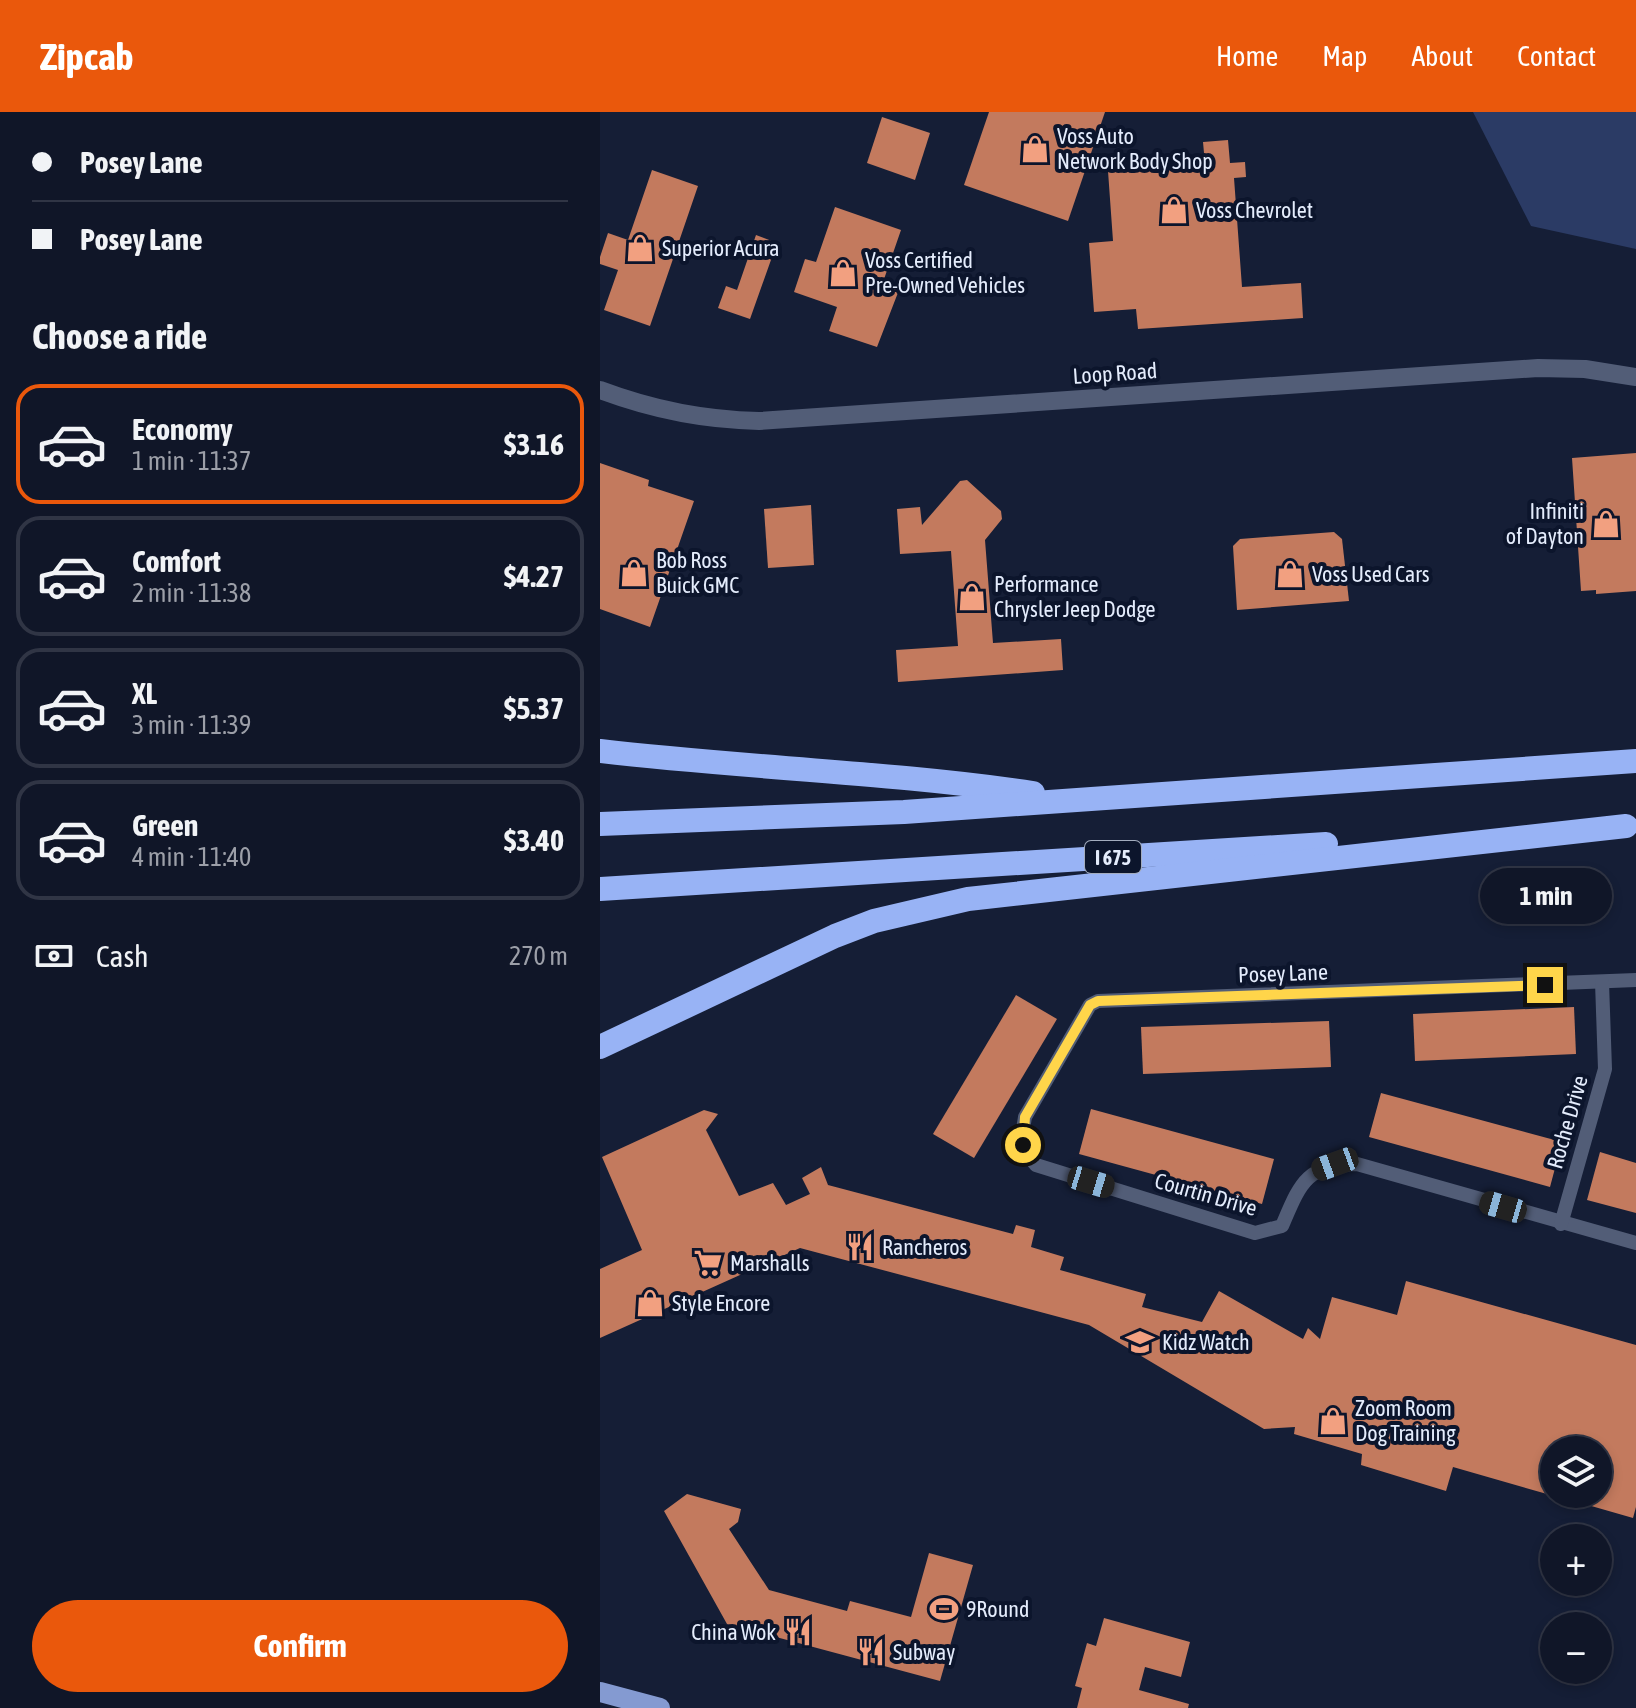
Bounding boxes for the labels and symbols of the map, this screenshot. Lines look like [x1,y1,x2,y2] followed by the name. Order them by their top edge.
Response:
[1057,123,1213,174] place label: Voss Auto Network Body Shop
[1020,134,1050,164] shop icon: Voss Auto Network Body Shop
[1159,195,1189,225] shop icon: Voss Chevrolet
[1196,197,1313,223] place label: Voss Chevrolet
[625,233,655,263] shop icon: Superior Acura
[662,235,780,261] place label: Superior Acura
[865,247,1025,298] place label: Voss Certified Pre-Owned Vehicles
[828,258,858,288] shop icon: Voss Certified Pre-Owned Vehicles
[1072,357,1158,389] street label: Loop Road
[1506,498,1584,549] place label: Infiniti of Dayton
[1591,509,1621,539] shop icon: Infiniti of Dayton
[656,547,739,598] place label: Bob Ross Buick GMC
[619,558,649,588] shop icon: Bob Ross Buick GMC
[1275,559,1305,589] shop icon: Voss Used Cars
[1312,561,1430,587] place label: Voss Used Cars
[994,571,1155,622] place label: Performance Chrysler Jeep Dodge
[957,582,987,612] shop icon: Performance Chrysler Jeep Dodge
[1085,841,1141,873] road number: I 675
[1479,869,1611,925] callout: 1 min
[1238,958,1328,988] street label: Posey Lane
[1527,967,1563,1003] route end
[1541,1072,1593,1172] street label: Roche Drive
[1005,1127,1041,1163] route start
[1308,1145,1362,1183] car
[1065,1164,1117,1200] car
[1152,1167,1260,1221] street label: Courtin Drive
[1477,1189,1529,1225] car
[845,1232,875,1262] restaurant icon: Rancheros
[882,1234,968,1260] place label: Rancheros
[693,1248,723,1278] supermarket icon: Marshalls
[730,1250,810,1276] place label: Marshalls
[635,1288,665,1318] shop icon: Style Encore
[672,1290,770,1316] place label: Style Encore
[1125,1327,1155,1357] school or university icon: Kidz Watch
[1162,1329,1250,1355] place label: Kidz Watch
[1355,1395,1456,1446] place label: Zoom Room Dog Training
[1318,1406,1348,1436] shop icon: Zoom Room Dog Training
[929,1594,959,1624] sports icon: 9Round
[966,1596,1029,1622] place label: 9Round
[783,1617,813,1647] restaurant icon: China Wok
[691,1619,776,1645] place label: China Wok
[856,1637,886,1667] restaurant icon: Subway
[893,1639,955,1665] place label: Subway

